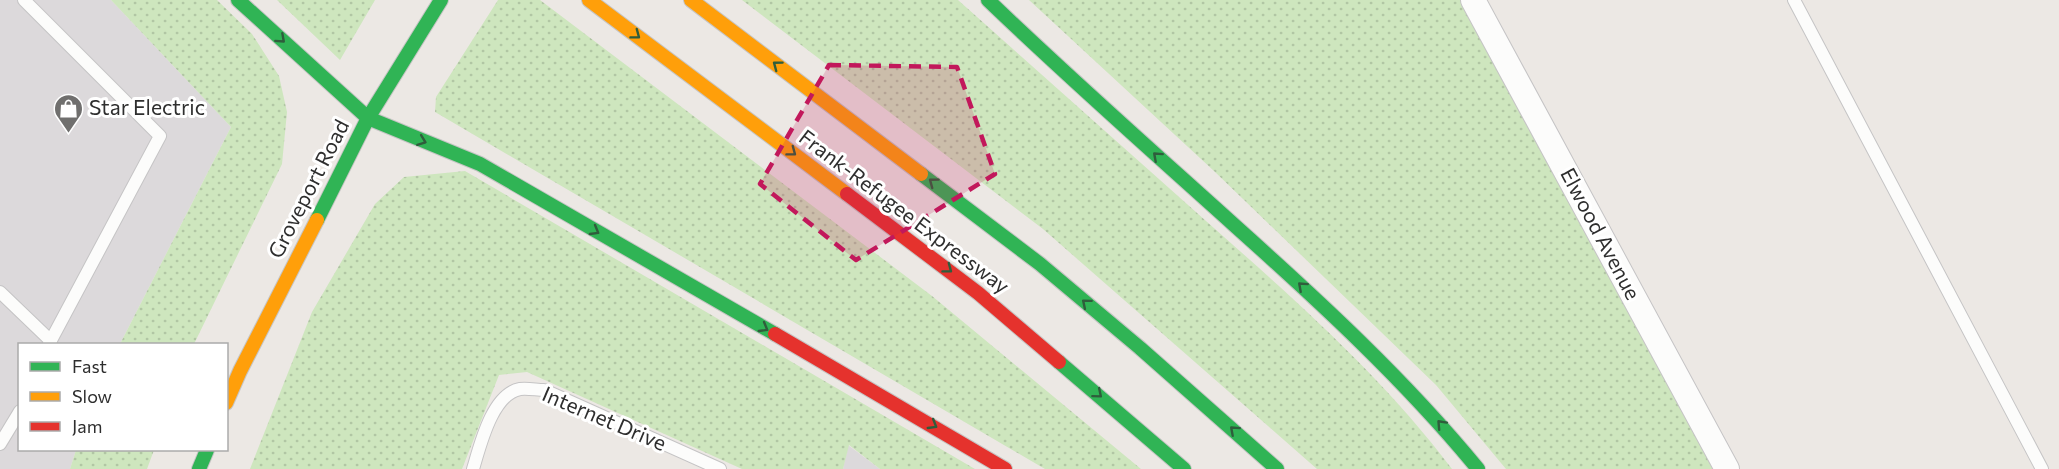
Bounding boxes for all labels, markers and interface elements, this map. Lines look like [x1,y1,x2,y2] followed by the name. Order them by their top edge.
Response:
[629,28,640,39] one-way arrow
[274,32,285,43] one-way arrow
[773,61,784,72] one-way arrow
[52,92,84,134] shop icon: Star Electric
[89,94,205,119] place label: Star Electric
[262,115,353,262] street label: Groveport Road
[795,124,1015,298] street label: Frank-Refugee Expressway
[416,134,427,146] one-way arrow
[785,145,796,156] one-way arrow
[1154,152,1164,163] one-way arrow
[1556,163,1647,303] street label: Elwood Avenue
[928,179,939,190] one-way arrow
[589,223,599,235] one-way arrow
[941,262,952,273] one-way arrow
[1299,282,1309,293] one-way arrow
[1082,299,1093,310] one-way arrow
[758,321,768,332] one-way arrow
[18,343,228,451] legend
[72,355,107,377] text: Fast
[539,380,670,455] street label: Internet Drive
[72,385,112,407] text: Slow
[1091,387,1102,398] one-way arrow
[72,415,102,437] text: Jam
[926,418,937,430] one-way arrow
[1437,420,1448,431] one-way arrow
[1230,426,1241,437] one-way arrow

